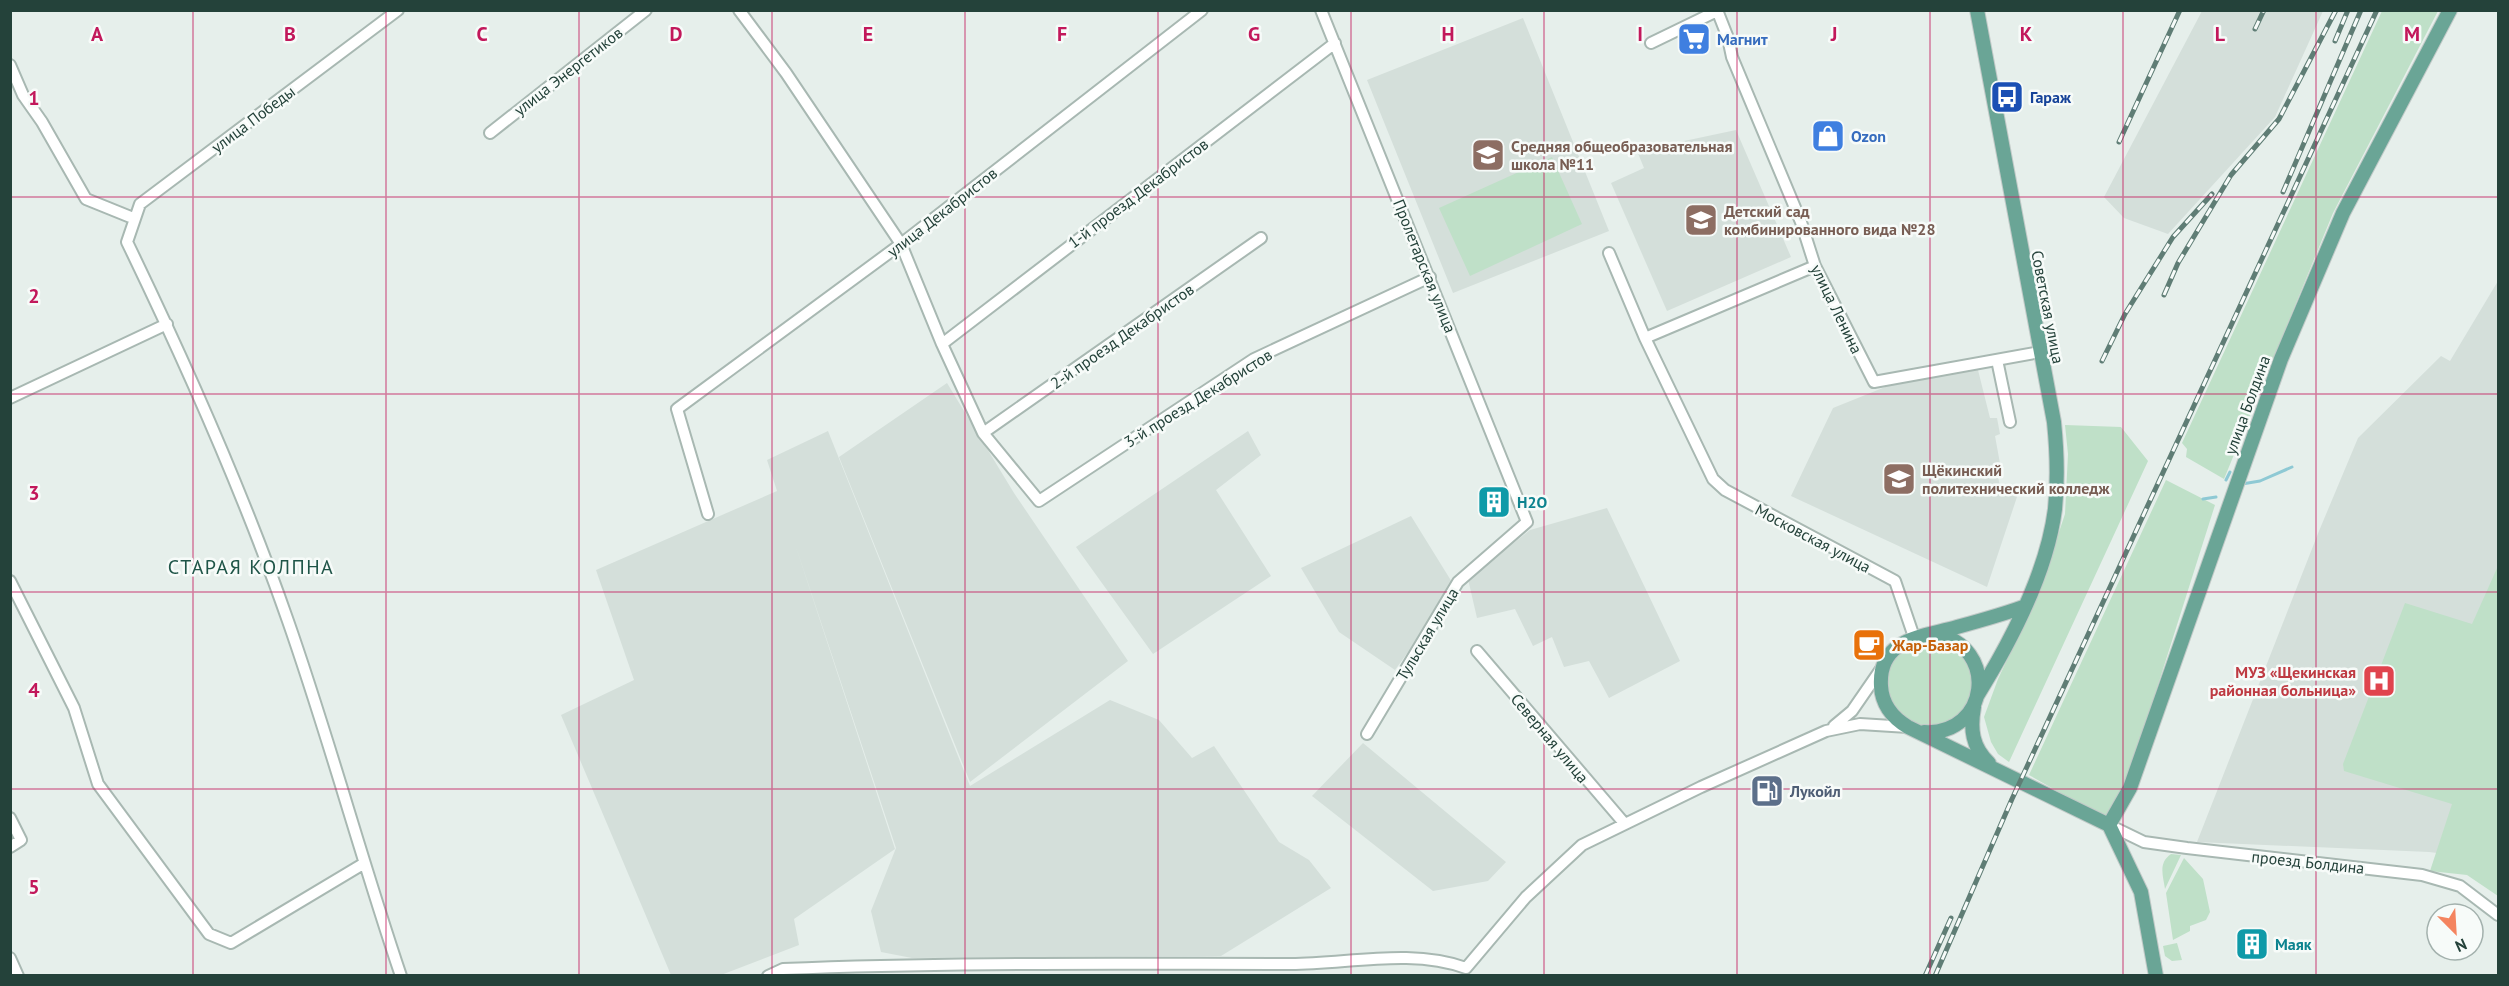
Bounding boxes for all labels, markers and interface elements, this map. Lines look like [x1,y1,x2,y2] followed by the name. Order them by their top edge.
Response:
[91,21,104,47] text: A
[284,21,296,47] text: B
[476,21,488,47] text: C
[670,21,683,47] text: D
[863,21,873,47] text: E
[1057,21,1067,47] text: F
[1248,21,1260,47] text: G
[1441,21,1455,47] text: H
[1637,21,1643,47] text: I
[1676,21,1712,57] supermarket icon: Магнит
[1830,21,1837,47] text: J
[2020,21,2033,47] text: K
[2215,21,2226,47] text: L
[2404,21,2420,47] text: M
[510,22,626,120] street label: улица Энергетиков
[1717,29,1768,49] place label: Магнит
[1989,79,2025,115] bus stop icon: Гараж
[207,81,299,157] street label: улица Победы
[28,85,40,111] text: 1
[2030,87,2072,107] place label: Гараж
[1810,118,1846,154] shop icon: Ozon
[1851,126,1886,146] place label: Ozon
[1064,134,1212,252] street label: 1-й проезд Декабристов
[1511,136,1733,174] place label: Средняя общеобразовательная школа №11
[1470,137,1506,173] school or university icon: Средняя общеобразовательная школа №11
[883,163,1001,261] street label: улица Декабристов
[1389,196,1461,336] street label: Пролетарская улица
[1724,201,1936,239] place label: Детский сад комбинированного вида №28
[1683,202,1719,238] school or university icon: Детский сад комбинированного вида №28
[2027,249,2069,365] street label: Советская улица
[1807,261,1867,357] street label: улица Ленина
[1046,279,1198,393] street label: 2-й проезд Декабристов
[28,283,40,309] text: 2
[1120,344,1276,452] street label: 3-й проезд Декабристов
[2220,353,2274,457] street label: улица Болдина
[1922,460,2110,498] place label: Щёкинский политехнический колледж
[1881,461,1917,497] school or university icon: Щёкинский политехнический колледж
[28,480,40,506] text: 3
[1476,484,1512,520] building icon: Н2О
[1517,492,1547,512] place label: Н2О
[1752,499,1874,577] street label: Московская улица
[168,554,334,580] district label: СТАРАЯ КОЛПНА
[1391,584,1463,684] street label: Тульская улица
[1851,627,1887,663] cafe icon: Жар-Базар
[1891,635,1969,655] place label: Жар-Базар
[2210,662,2356,700] place label: МУЗ «Щекинская районная больница»
[2361,663,2397,699] hospital icon: МУЗ «Щекинская районная больница»
[28,677,40,703] text: 4
[1507,689,1593,787] street label: Северная улица
[1749,773,1785,809] fuel station icon: Лукойл
[1789,781,1841,801] place label: Лукойл
[2251,846,2365,878] street label: проезд Болдина
[28,874,40,900] text: 5
[2425,902,2485,962] north arrow
[2234,926,2270,962] building icon: Маяк
[2275,934,2312,954] place label: Маяк
[2452,934,2470,957] text: N

